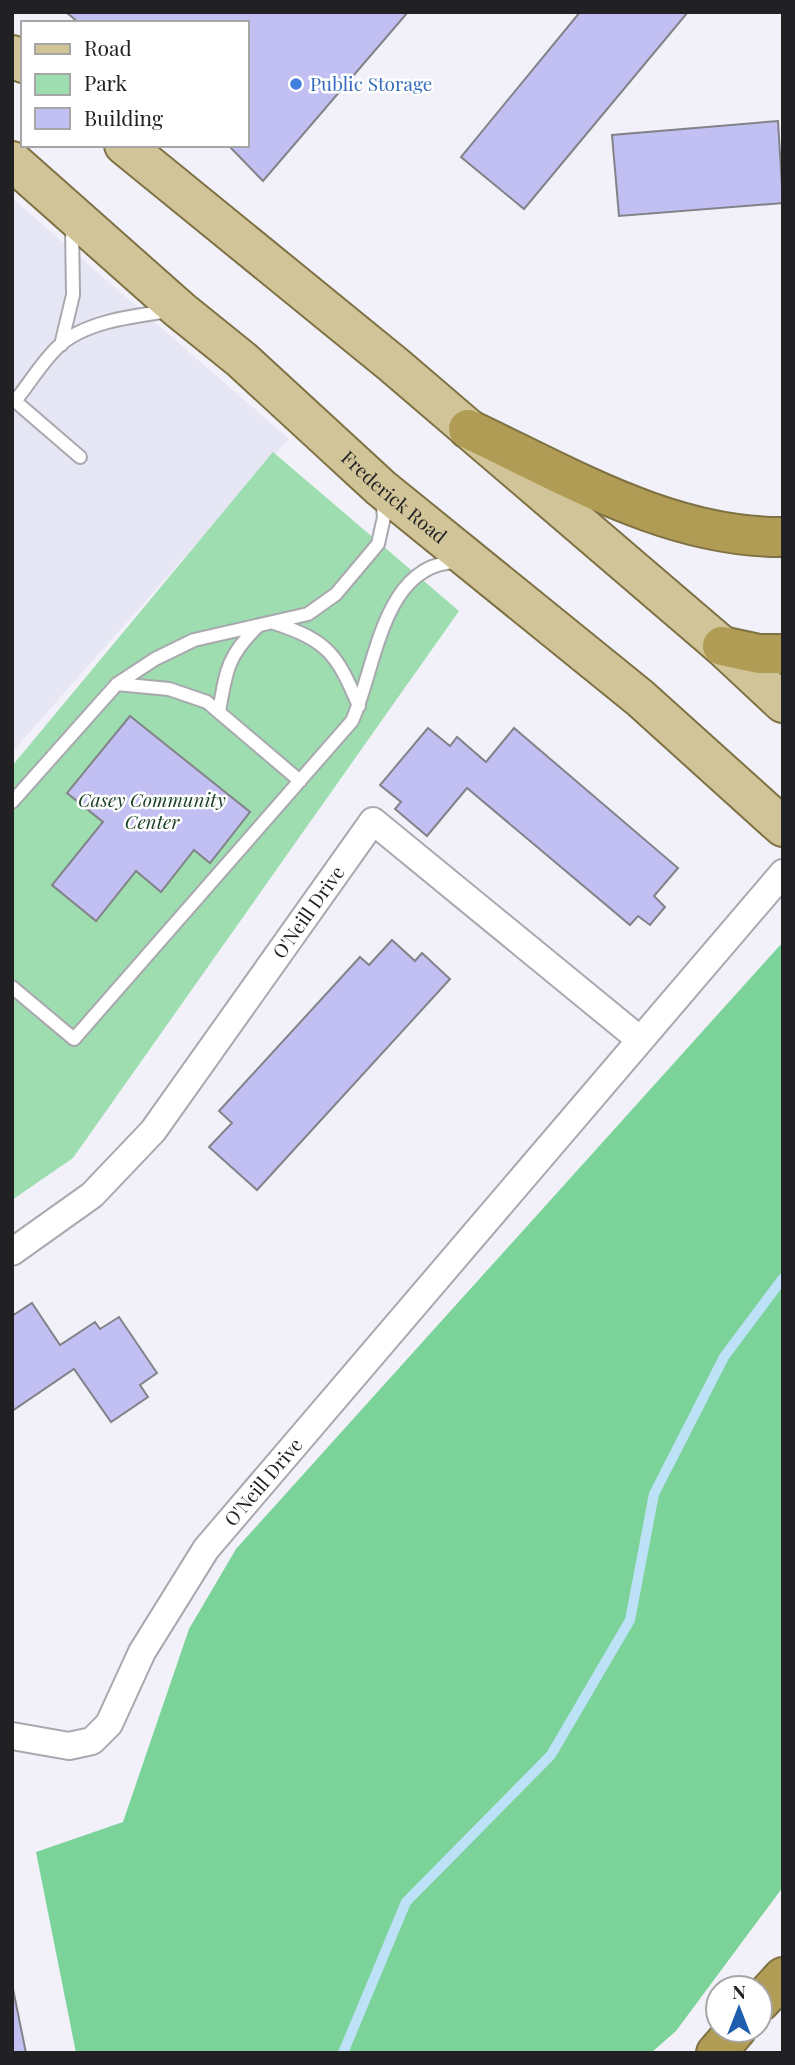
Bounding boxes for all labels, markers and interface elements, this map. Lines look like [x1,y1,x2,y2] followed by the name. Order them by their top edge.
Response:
[21,21,248,147] legend
[84,33,132,61] text: Road
[84,68,128,96] text: Park
[310,70,432,96] place label: Public Storage
[288,76,304,92] marker: Public Storage
[84,103,163,131] text: Building
[336,444,453,548] street label: Frederick Road
[78,786,226,834] park label: Casey Community Center
[266,860,349,963] street label: O'Neill Drive
[217,1432,307,1531] street label: O'Neill Drive
[704,1974,774,2044] north arrow
[732,1978,746,2004] text: N

